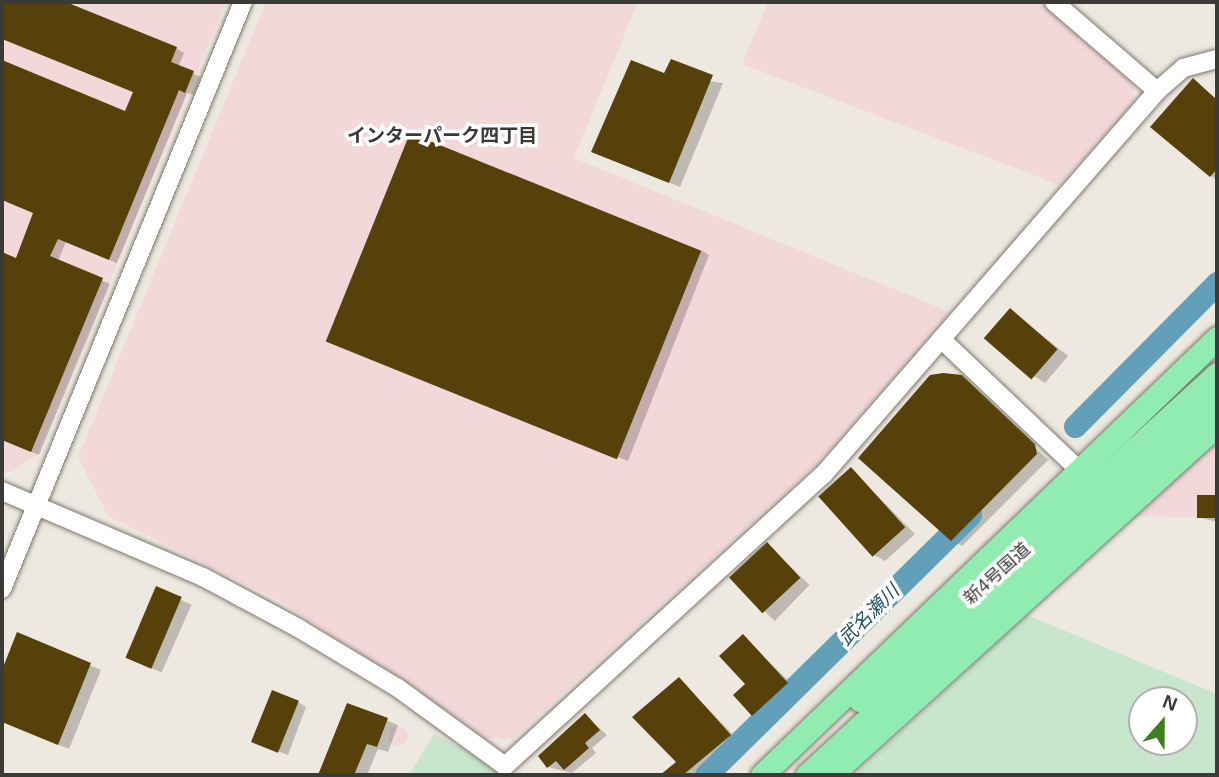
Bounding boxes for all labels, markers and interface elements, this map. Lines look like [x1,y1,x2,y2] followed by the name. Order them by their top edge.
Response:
[347,125,537,147] district label: インターパーク四丁目
[959,539,1035,609] street label: 新4号国道
[834,580,904,650] water label: 武名瀬川
[1128,686,1198,756] north arrow
[1160,691,1180,715] text: N

